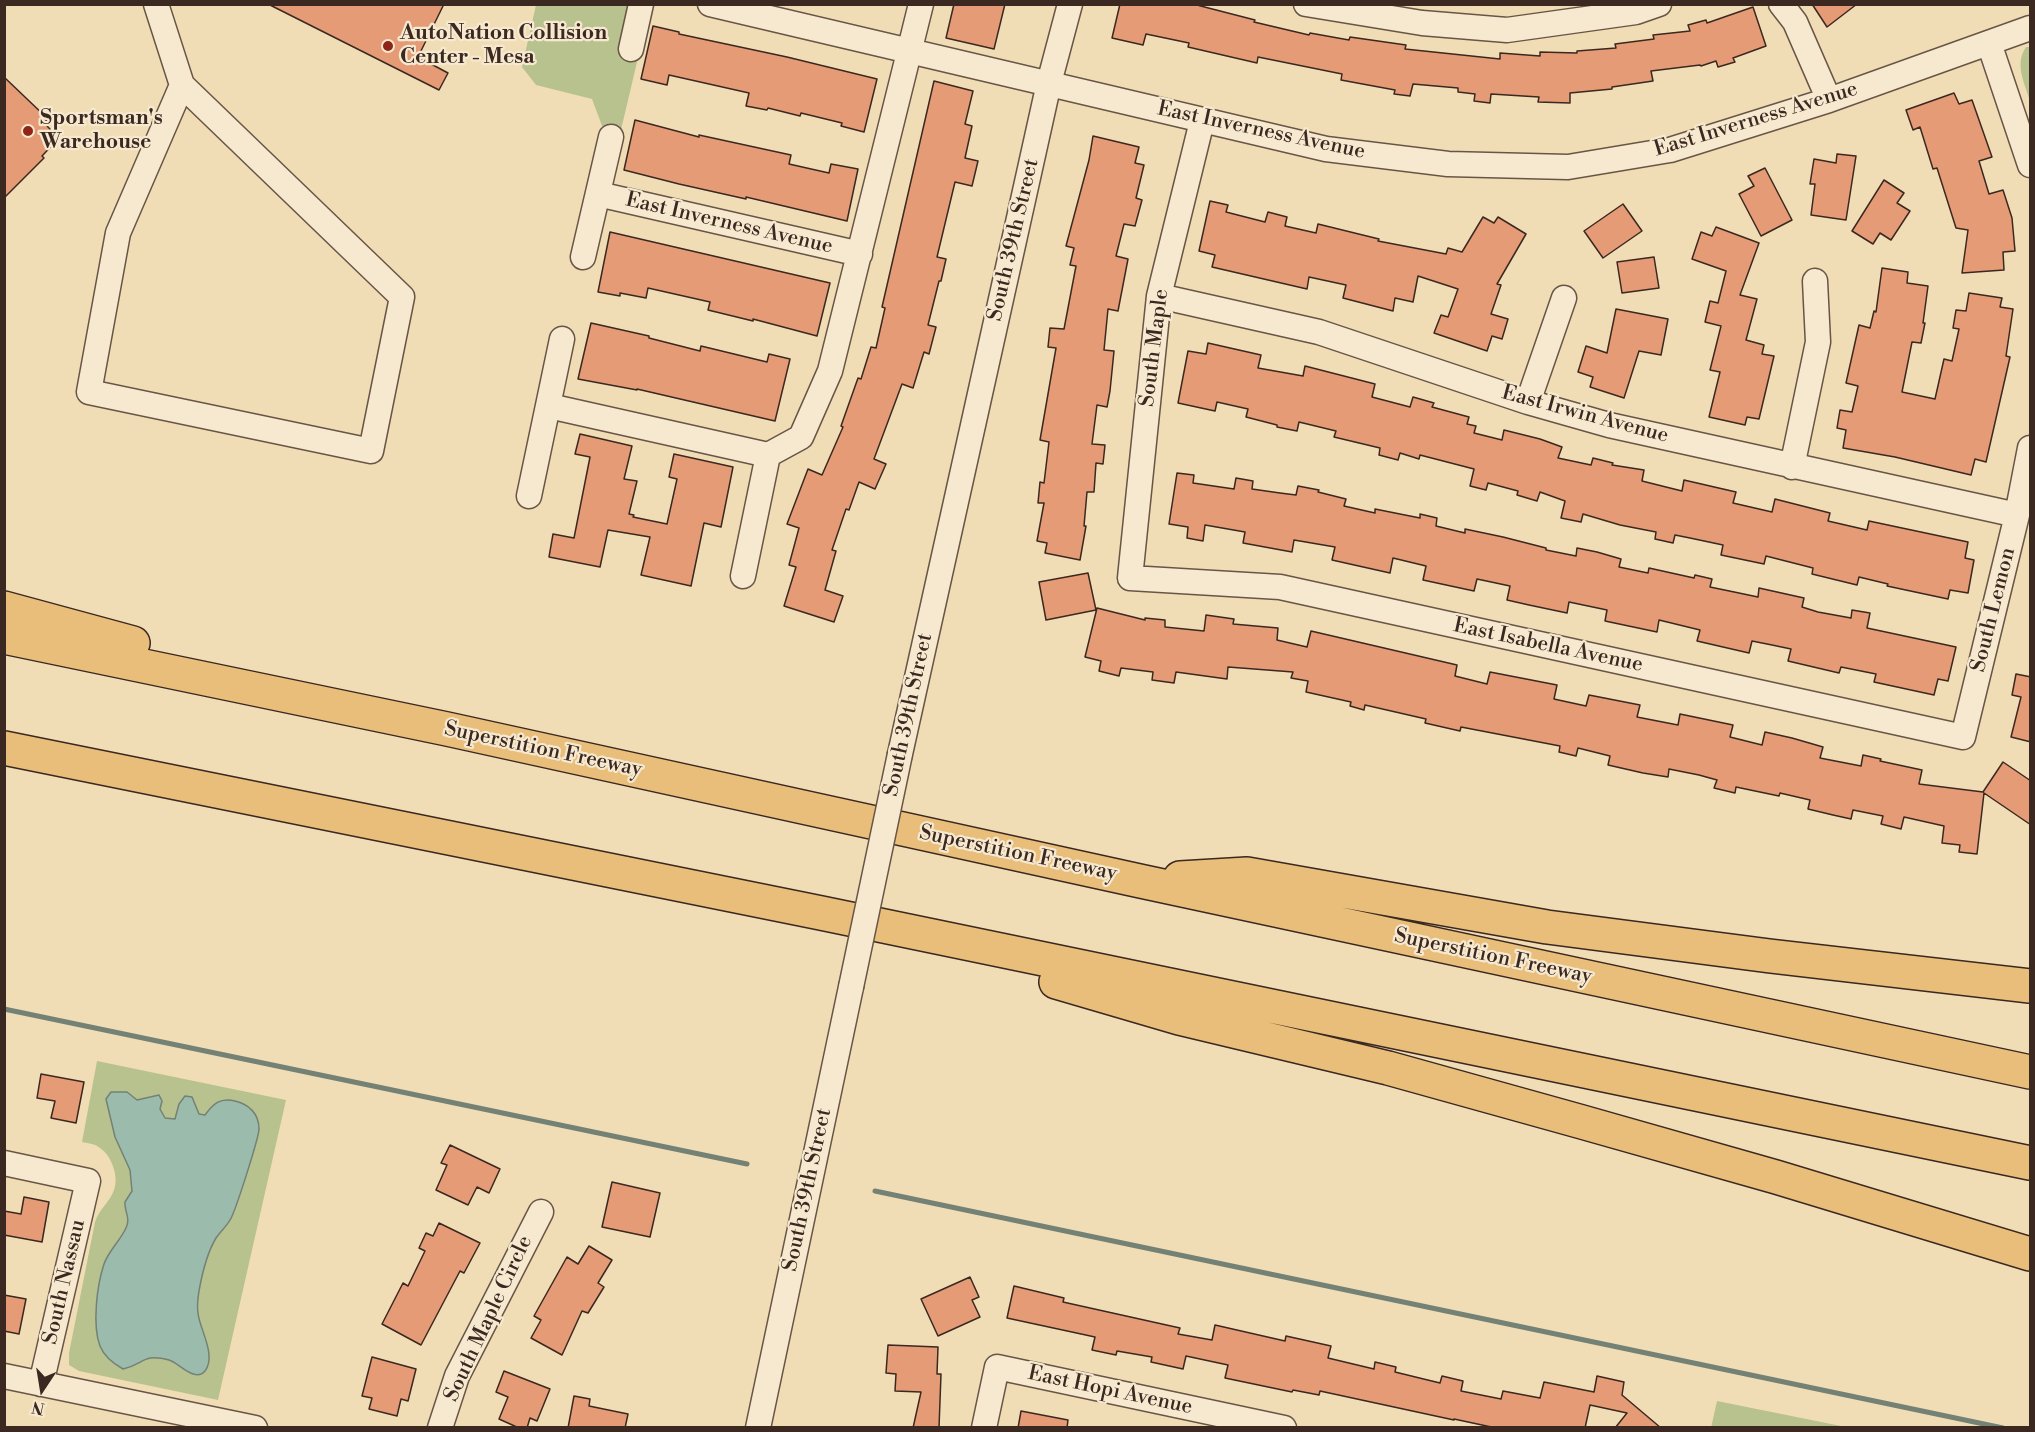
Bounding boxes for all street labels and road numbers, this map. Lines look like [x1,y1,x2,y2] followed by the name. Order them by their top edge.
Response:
[1651,77,1861,163] street label: East Inverness Avenue
[1155,97,1367,165] street label: East Inverness Avenue
[983,156,1045,324] street label: South 39th Street
[623,188,835,260] street label: East Inverness Avenue
[1135,288,1175,408] street label: South Maple
[1499,381,1671,449] street label: East Irwin Avenue
[1966,545,2022,675] street label: South Lemon
[1451,614,1645,678] street label: East Isabella Avenue
[879,631,939,799] street label: South 39th Street
[442,717,644,783] street label: Superstition Freeway
[917,821,1119,887] street label: Superstition Freeway
[1392,924,1594,990] street label: Superstition Freeway
[778,1106,838,1274] street label: South 39th Street
[38,1217,92,1347] street label: South Nassau
[439,1232,539,1406] street label: South Maple Circle
[1025,1361,1195,1421] street label: East Hopi Avenue

